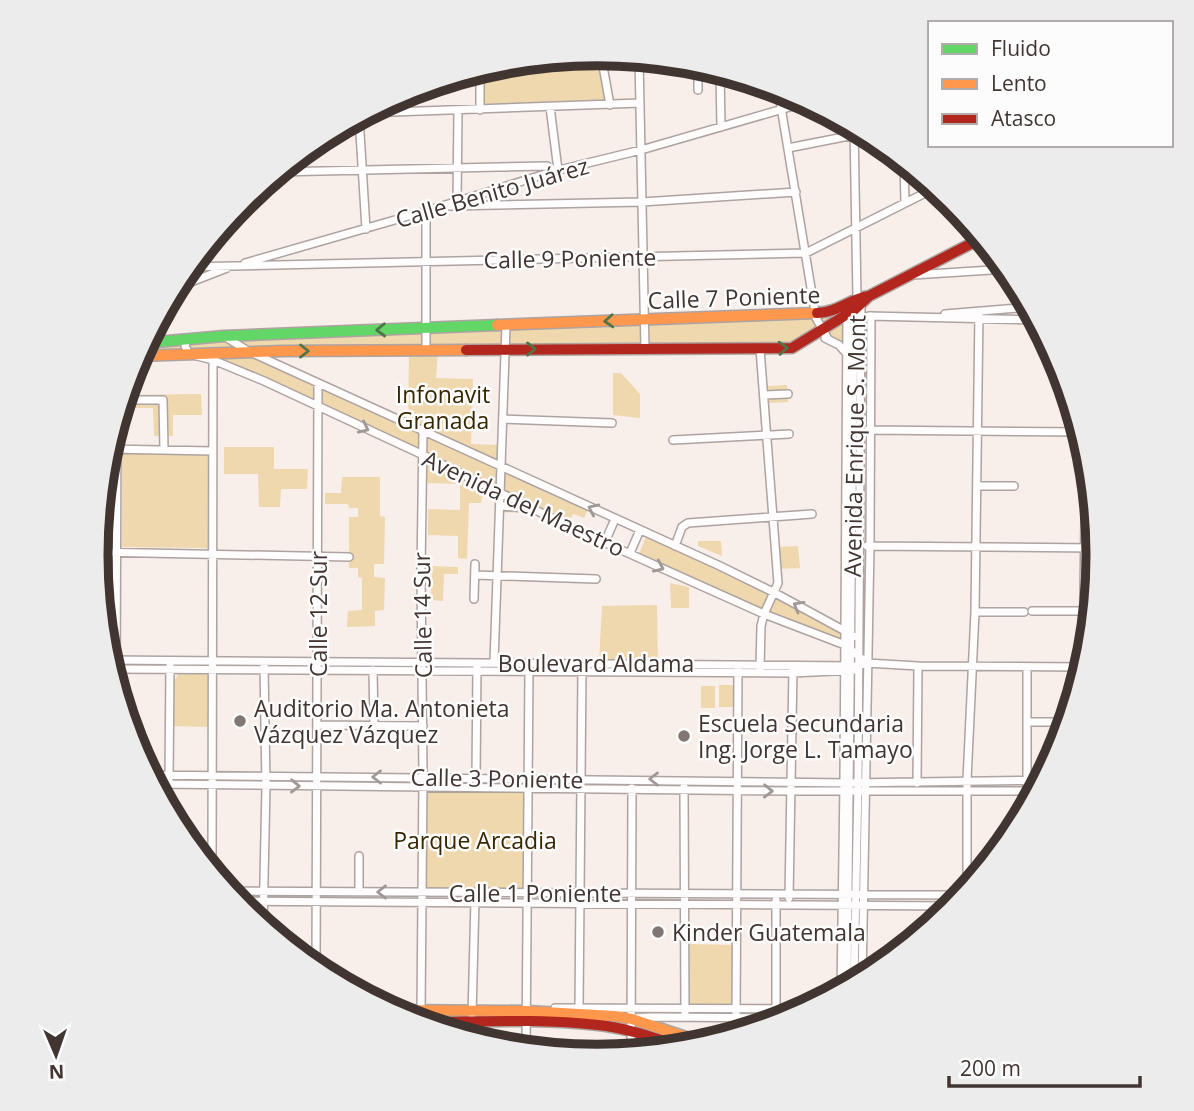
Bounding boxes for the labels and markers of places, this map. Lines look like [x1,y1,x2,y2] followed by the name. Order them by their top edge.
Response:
[254,692,510,750] place label: Auditorio Ma. Antonieta Vázquez Vázquez
[698,707,913,765] place label: Escuela Secundaria Ing. Jorge L. Tamayo
[232,713,248,729] marker: Auditorio Ma. Antonieta Vázquez Vázquez
[676,728,692,744] marker: Escuela Secundaria Ing. Jorge L. Tamayo
[672,916,866,948] place label: Kinder Guatemala
[650,924,666,940] marker: Kinder Guatemala

